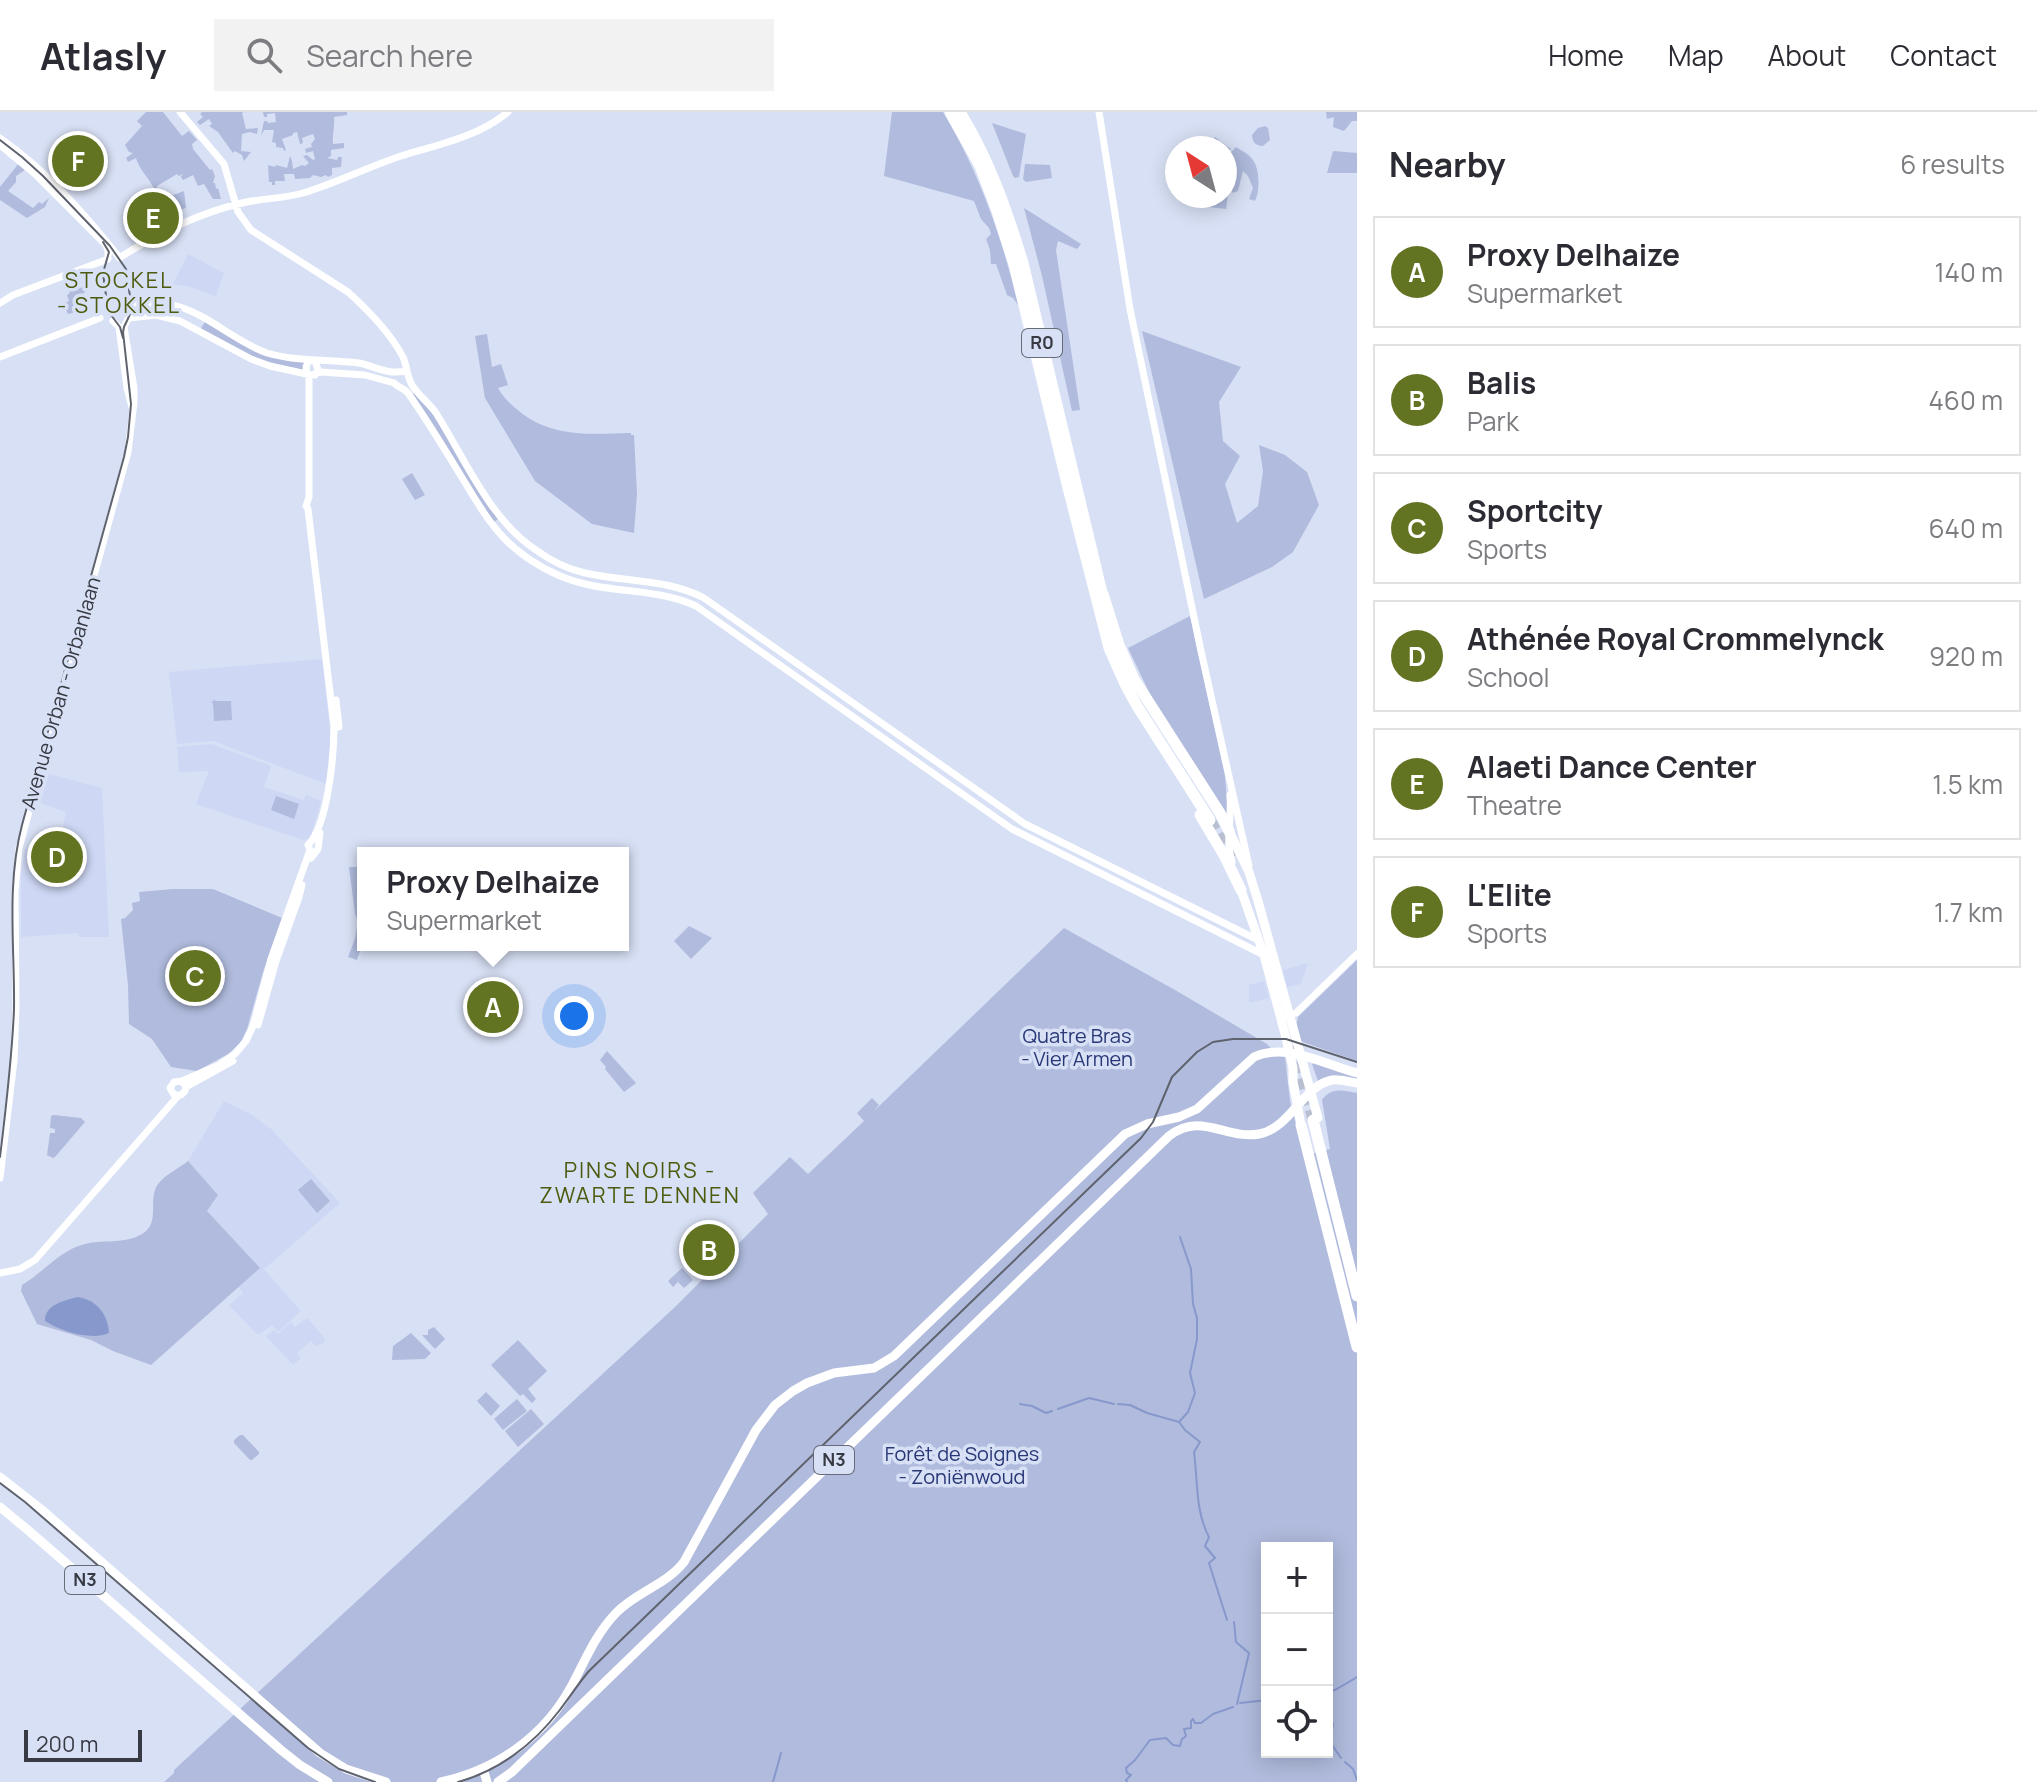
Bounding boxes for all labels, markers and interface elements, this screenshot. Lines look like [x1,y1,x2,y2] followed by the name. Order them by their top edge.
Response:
[214,19,774,91] search box
[40,29,166,81] text: Atlasly
[242,33,286,77] icon: search
[306,35,473,76] text: Search here
[1548,36,1624,74] text: Home
[1668,36,1724,74] text: Map
[1768,36,1846,74] text: About
[1890,36,1997,74] text: Contact
[52,131,104,191] pin: F
[1165,136,1237,208] north arrow
[1389,141,1505,187] text: Nearby
[1900,146,2005,182] text: 6 results
[127,188,179,248] pin: E
[1467,234,1680,275] text: Proxy Delhaize
[1408,254,1426,290] text: A
[1934,254,2003,290] text: 140 m
[57,265,181,320] district label: STOCKEL - STOKKEL
[1467,275,1623,311] text: Supermarket
[1022,329,1062,357] road number: R0
[1467,362,1536,403] text: Balis
[1409,382,1425,418] text: B
[1928,382,2003,418] text: 460 m
[1467,403,1519,439] text: Park
[1467,490,1602,531] text: Sportcity
[1407,510,1427,546] text: C
[1928,510,2003,546] text: 640 m
[1467,531,1547,567] text: Sports
[14,573,107,812] street label: Avenue Orban - Orbanlaan
[1467,618,1884,659] text: Athénée Royal Crommelynck
[1408,638,1426,674] text: D
[1929,638,2003,674] text: 920 m
[1467,659,1550,695] text: School
[1467,746,1757,787] text: Alaeti Dance Center
[1409,766,1425,802] text: E
[1932,766,2003,802] text: 1.5 km
[1467,787,1562,823] text: Theatre
[31,827,83,887] pin: D
[357,847,629,951] popup
[386,861,600,902] text: Proxy Delhaize
[1467,874,1552,915] text: L'Elite
[1410,894,1424,930] text: F
[1934,894,2003,930] text: 1.7 km
[386,902,542,938] text: Supermarket
[1467,915,1547,951] text: Sports
[169,946,221,1006] pin: C
[467,977,519,1037] pin: A
[554,996,594,1036] your location
[1021,1022,1133,1072] park label: Quatre Bras - Vier Armen
[539,1155,741,1210] district label: PINS NOIRS - ZWARTE DENNEN
[683,1220,735,1280] pin: B
[885,1440,1039,1490] park label: Forêt de Soignes - Zoniënwoud
[814,1446,854,1474] road number: N3
[1261,1542,1333,1758] map controls
[1261,1542,1333,1614] button: +
[65,1566,105,1594] road number: N3
[1261,1614,1333,1686] button: −
[1261,1686,1333,1758] button: locate
[24,1726,142,1762] scale bar
[36,1729,98,1759] text: 200 m

